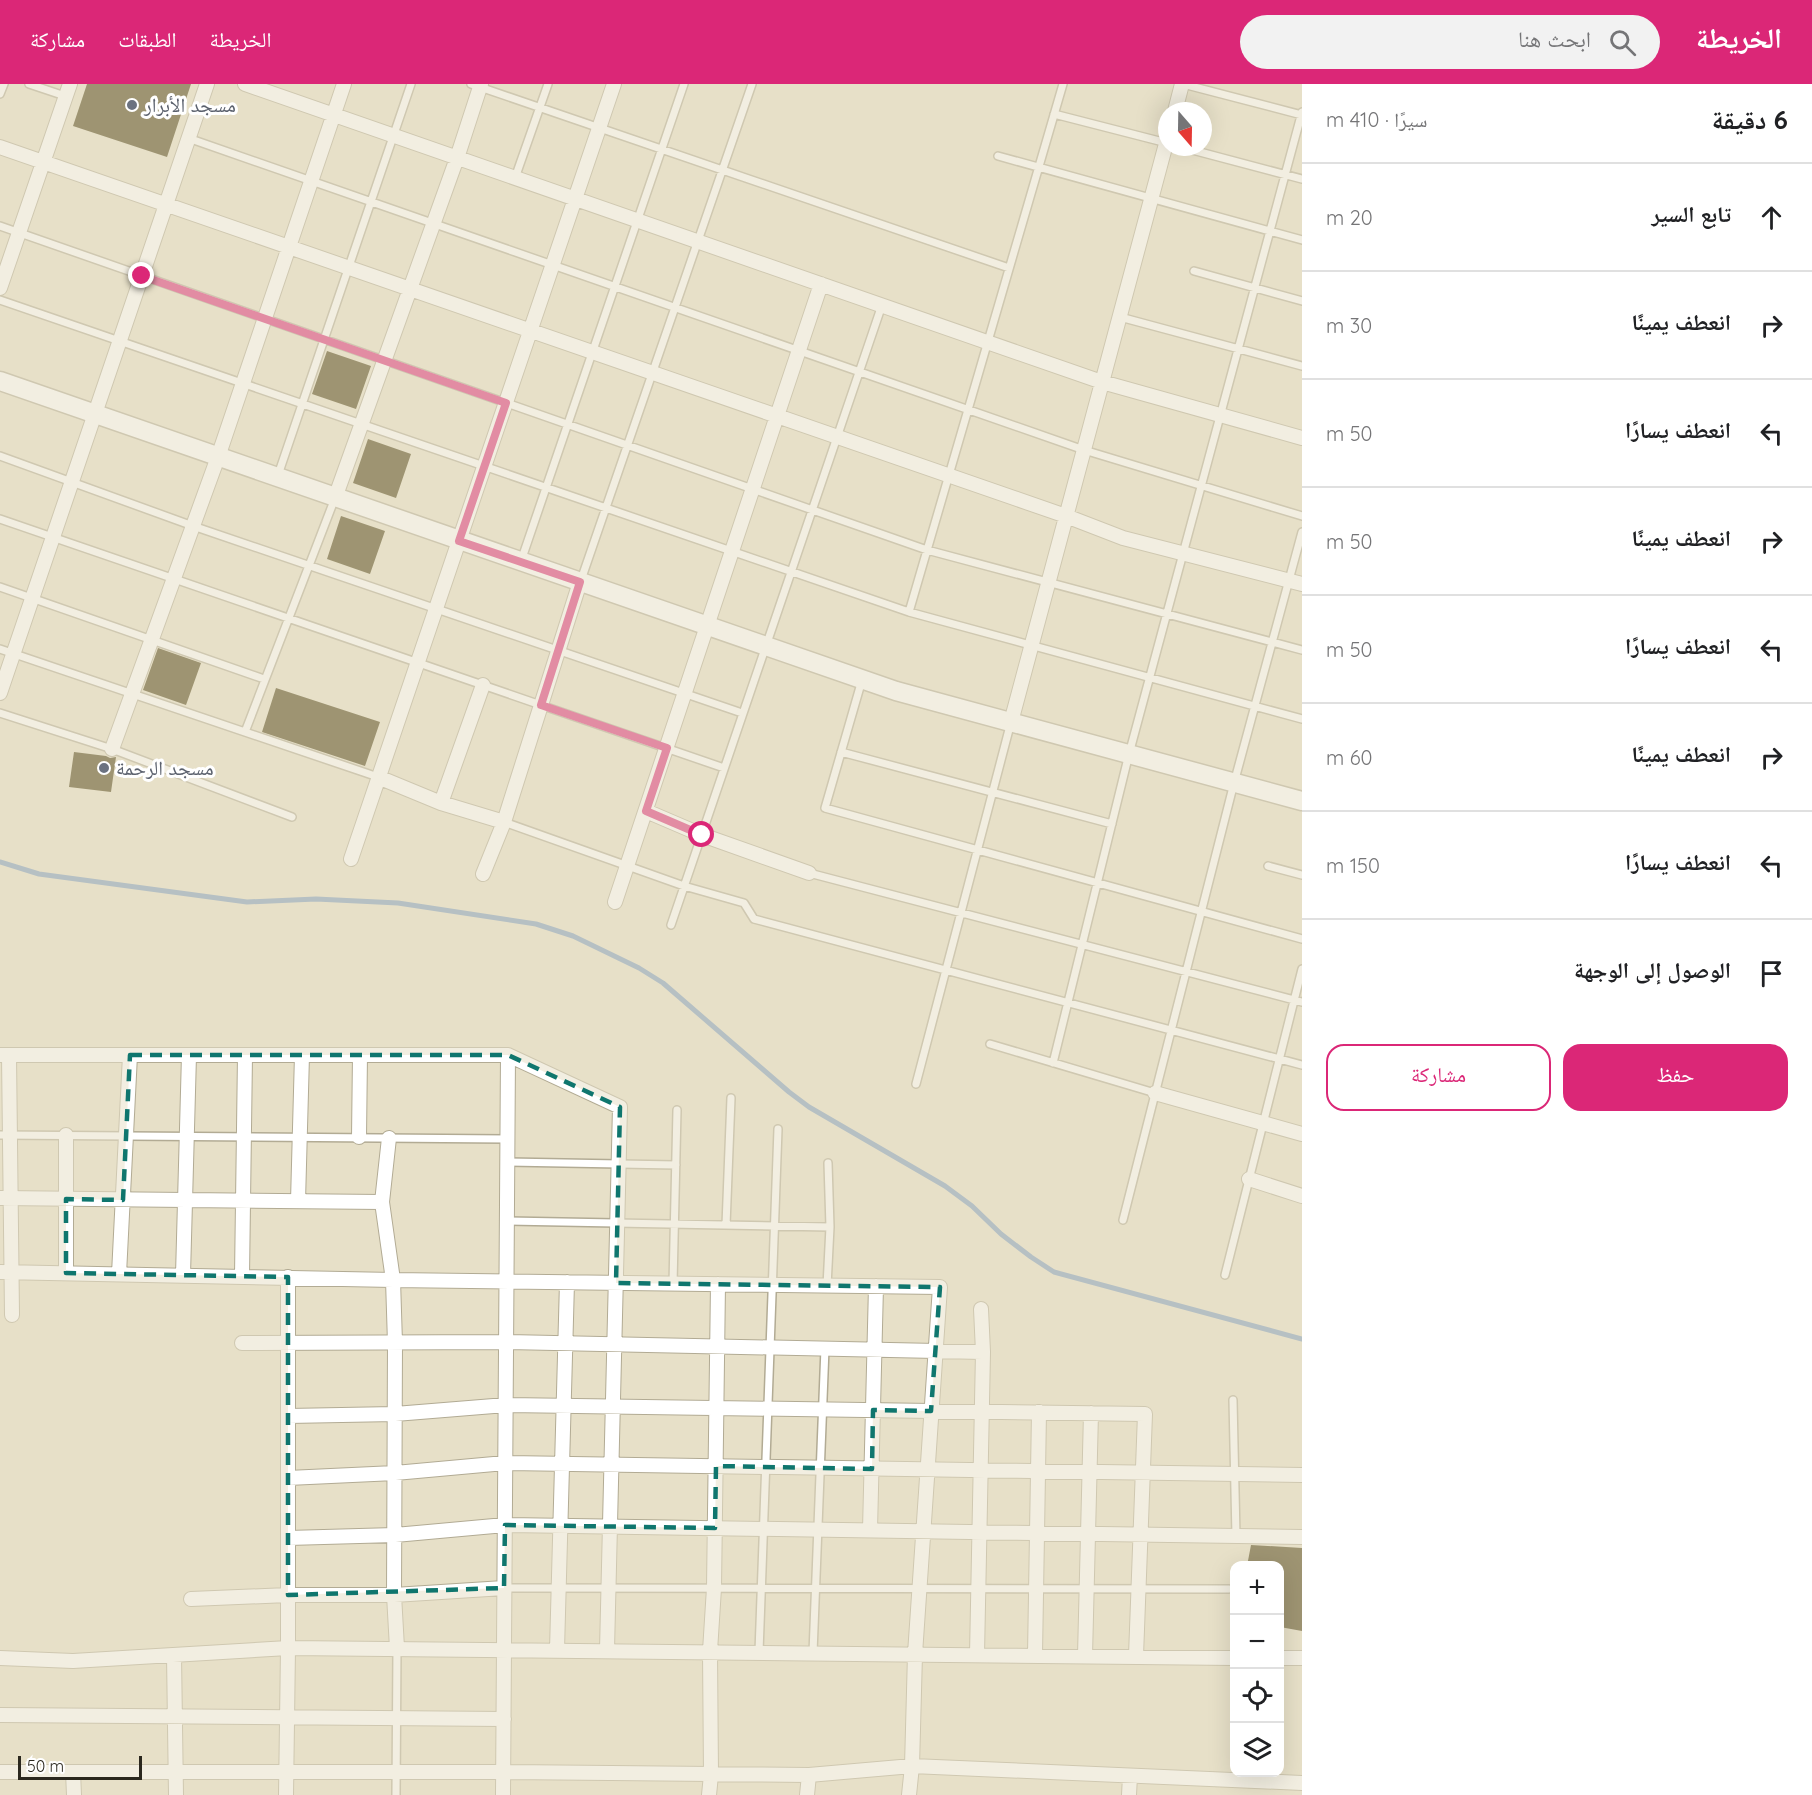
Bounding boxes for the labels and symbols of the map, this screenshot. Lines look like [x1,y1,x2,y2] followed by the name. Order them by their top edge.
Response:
[143,92,236,117] place label: مسجد الأبرار
[125,98,139,112] marker: مسجد الأبرار
[1158,102,1212,156] north arrow
[128,262,154,288] route end
[116,755,214,780] place label: مسجد الرحمة
[97,761,111,775] marker: مسجد الرحمة
[688,821,714,847] route start
[18,1753,142,1780] scale bar

